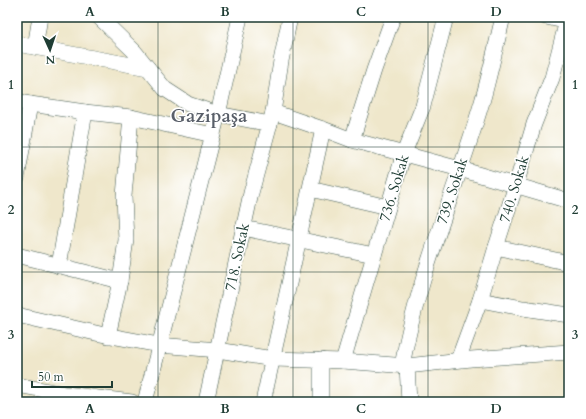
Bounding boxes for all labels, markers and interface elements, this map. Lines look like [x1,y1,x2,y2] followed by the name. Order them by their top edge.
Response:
[85,3,95,21] text: A
[220,3,230,21] text: B
[356,3,366,21] text: C
[490,3,502,21] text: D
[30,30,70,70] north arrow
[45,52,56,67] text: N
[8,76,14,94] text: 1
[572,76,578,94] text: 1
[171,103,248,129] district label: Gazipaşa
[374,152,414,224] street label: 736. Sokak
[494,153,534,225] street label: 740. Sokak
[432,155,472,227] street label: 739. Sokak
[8,201,15,219] text: 2
[572,201,579,219] text: 2
[220,221,254,293] street label: 718. Sokak
[8,326,15,344] text: 3
[572,326,579,344] text: 3
[32,363,112,389] scale bar
[38,369,65,385] text: 50 m
[85,400,95,418] text: A
[220,400,230,418] text: B
[356,400,366,418] text: C
[490,400,502,418] text: D

